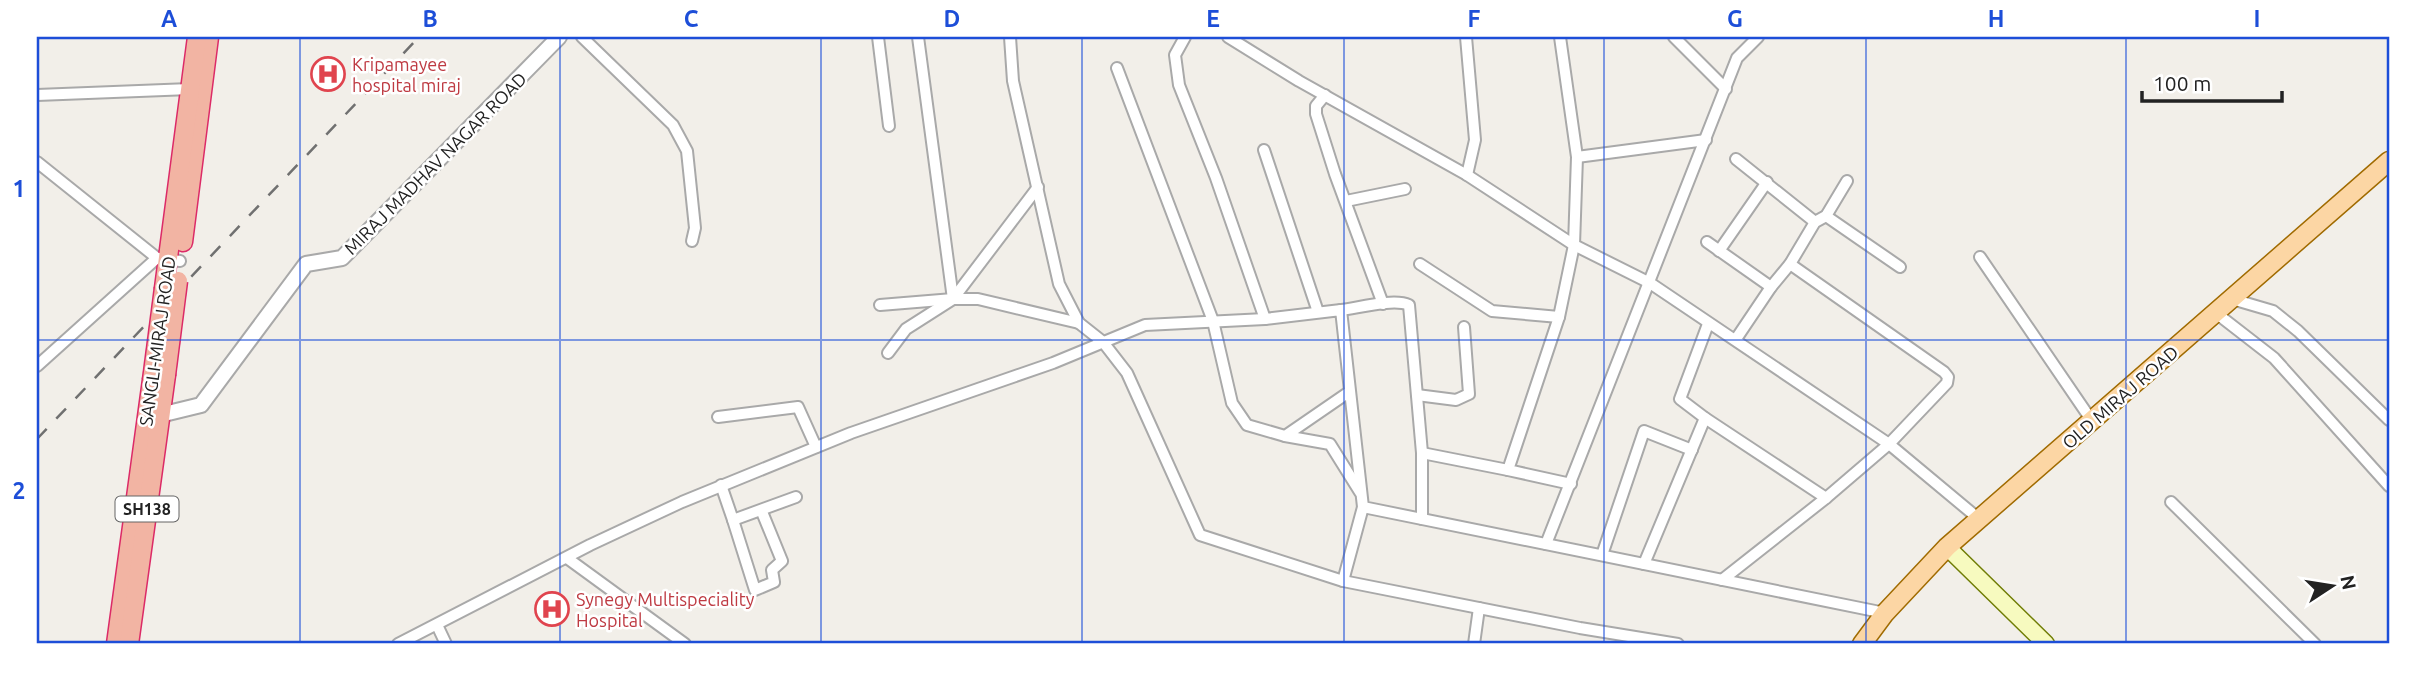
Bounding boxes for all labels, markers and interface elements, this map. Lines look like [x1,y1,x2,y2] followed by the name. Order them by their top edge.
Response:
[161,6,177,31] text: A
[422,6,438,31] text: B
[684,6,699,31] text: C
[944,6,960,31] text: D
[1206,6,1220,31] text: E
[1468,6,1481,31] text: F
[1727,6,1743,31] text: G
[1988,6,2004,31] text: H
[2254,6,2260,31] text: I
[352,54,461,95] place label: Kripamayee hospital miraj
[309,55,347,93] hospital icon: Kripamayee hospital miraj
[2142,60,2282,104] scale bar
[340,68,530,258] street label: MIRAJ MADHAV NAGAR ROAD
[2153,71,2211,95] text: 100 m
[13,176,25,201] text: 1
[135,255,179,427] street label: SANGLI-MIRAJ ROAD
[2058,341,2182,453] street label: OLD MIRAJ ROAD
[13,478,25,503] text: 2
[116,496,178,522] road number: SH138
[2296,552,2366,622] north arrow
[2336,573,2361,592] text: N
[576,589,755,630] place label: Synegy Multispeciality Hospital
[533,590,571,628] hospital icon: Synegy Multispeciality Hospital

